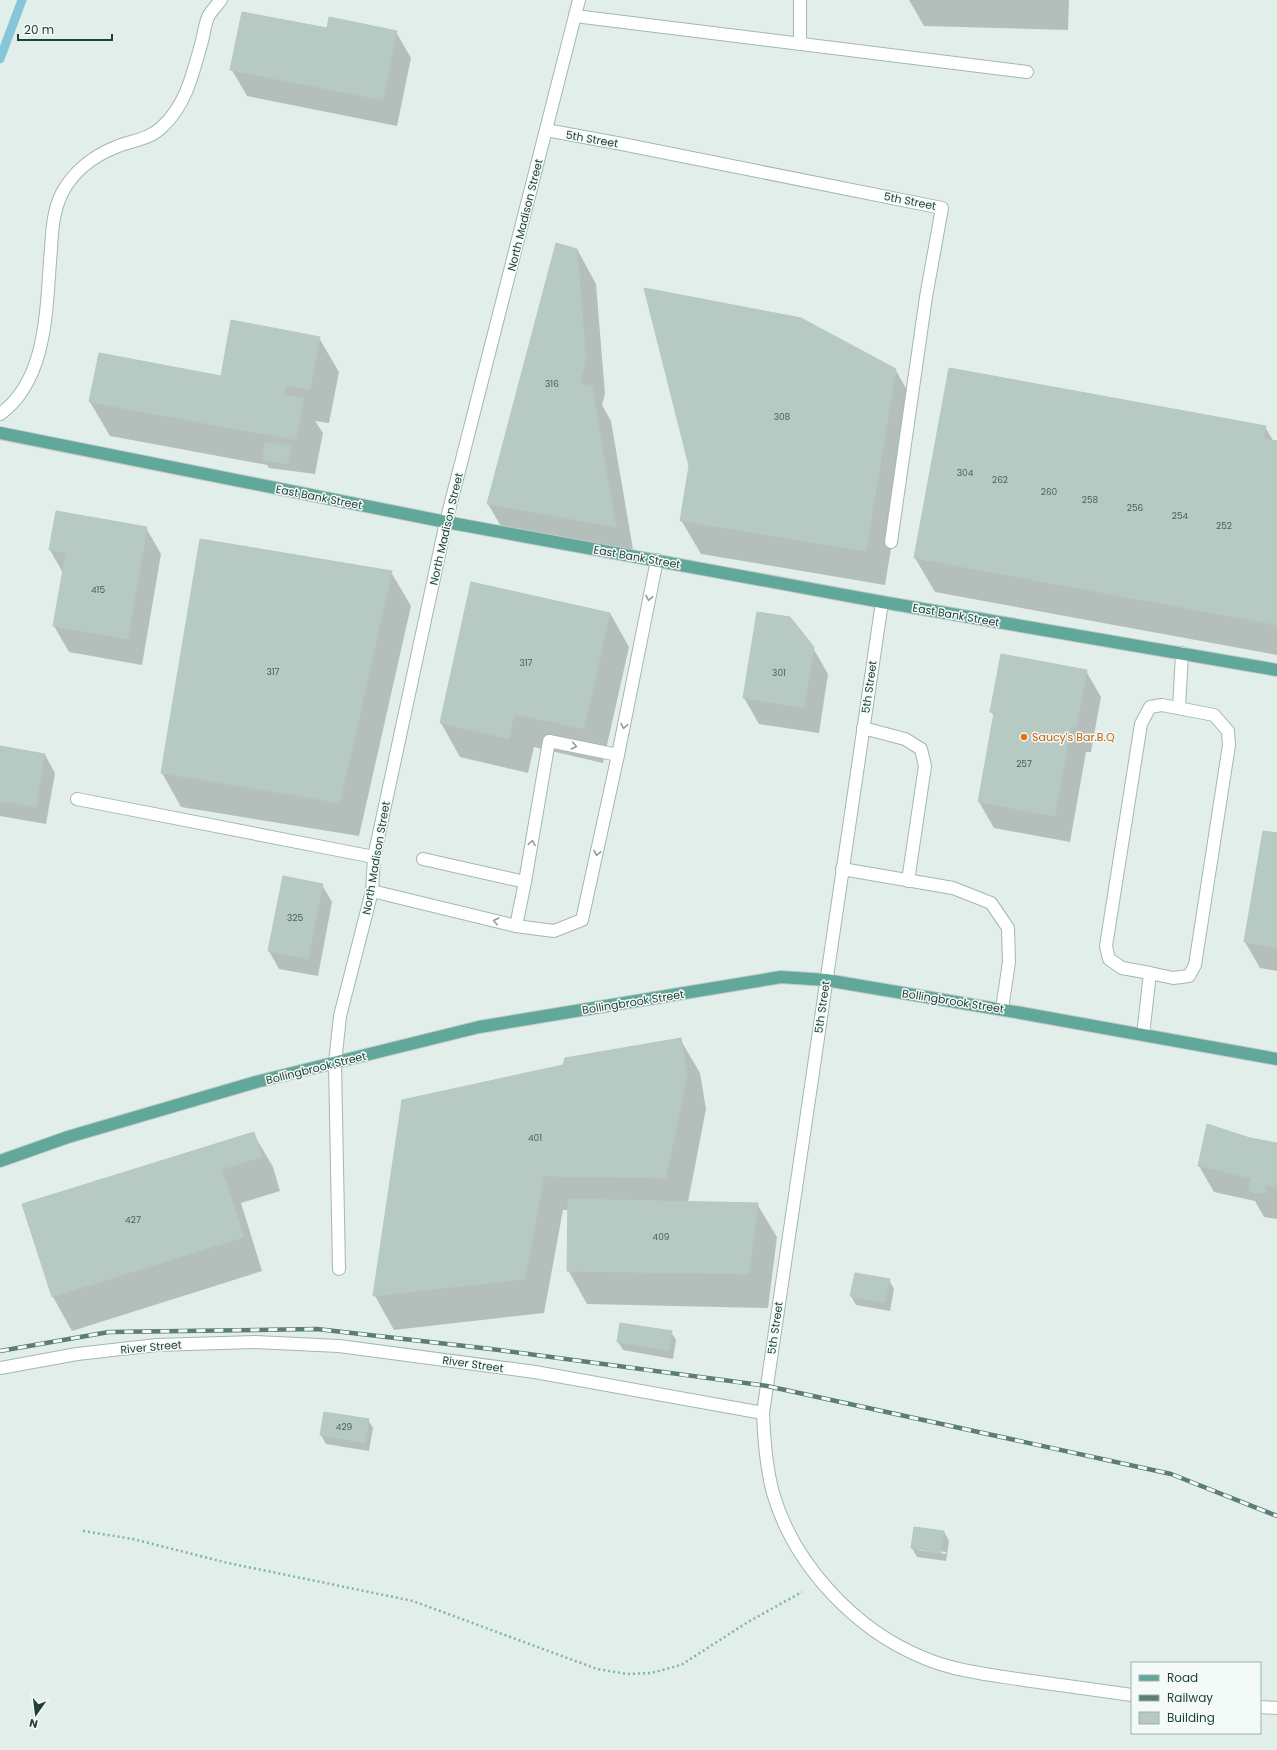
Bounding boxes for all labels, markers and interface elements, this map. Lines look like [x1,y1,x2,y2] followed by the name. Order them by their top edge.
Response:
[18,16,112,42] scale bar
[24,21,54,38] text: 20 m
[564,127,620,151] street label: 5th Street
[503,157,547,273] street label: North Madison Street
[882,188,938,214] street label: 5th Street
[545,378,559,390] house number: 316
[774,411,791,423] house number: 308
[957,467,974,479] house number: 304
[425,471,467,587] street label: North Madison Street
[992,474,1008,486] house number: 262
[274,481,364,513] street label: East Bank Street
[1041,486,1058,498] house number: 260
[1082,494,1099,506] house number: 258
[1127,502,1144,514] house number: 256
[1172,510,1189,522] house number: 254
[1216,520,1232,532] house number: 252
[592,541,682,573] street label: East Bank Street
[91,584,105,596] house number: 415
[646,595,654,601] one-way arrow
[911,599,1001,631] street label: East Bank Street
[519,657,533,669] house number: 317
[857,660,881,714] street label: 5th Street
[266,666,280,678] house number: 317
[772,667,786,679] house number: 301
[620,723,628,729] one-way arrow
[1032,729,1115,745] place label: Saucy's Bar.B.Q
[1019,732,1029,742] marker: Saucy's Bar.B.Q
[571,742,577,750] one-way arrow
[1016,758,1032,770] house number: 257
[358,800,394,916] street label: North Madison Street
[527,840,535,846] one-way arrow
[593,850,601,856] one-way arrow
[287,912,303,924] house number: 325
[493,917,500,926] one-way arrow
[810,980,834,1034] street label: 5th Street
[901,985,1005,1017] street label: Bollingbrook Street
[581,986,685,1018] street label: Bollingbrook Street
[264,1048,368,1088] street label: Bollingbrook Street
[528,1132,542,1144] house number: 401
[125,1214,141,1226] house number: 427
[653,1231,670,1243] house number: 409
[763,1301,787,1355] street label: 5th Street
[120,1336,182,1358] street label: River Street
[441,1352,505,1376] street label: River Street
[336,1421,353,1433] house number: 429
[1131,1662,1261,1734] legend
[1167,1669,1198,1686] text: Road
[1167,1689,1213,1706] text: Railway
[16,1694,56,1734] north arrow
[1167,1709,1215,1726] text: Building
[28,1715,40,1732] text: N

